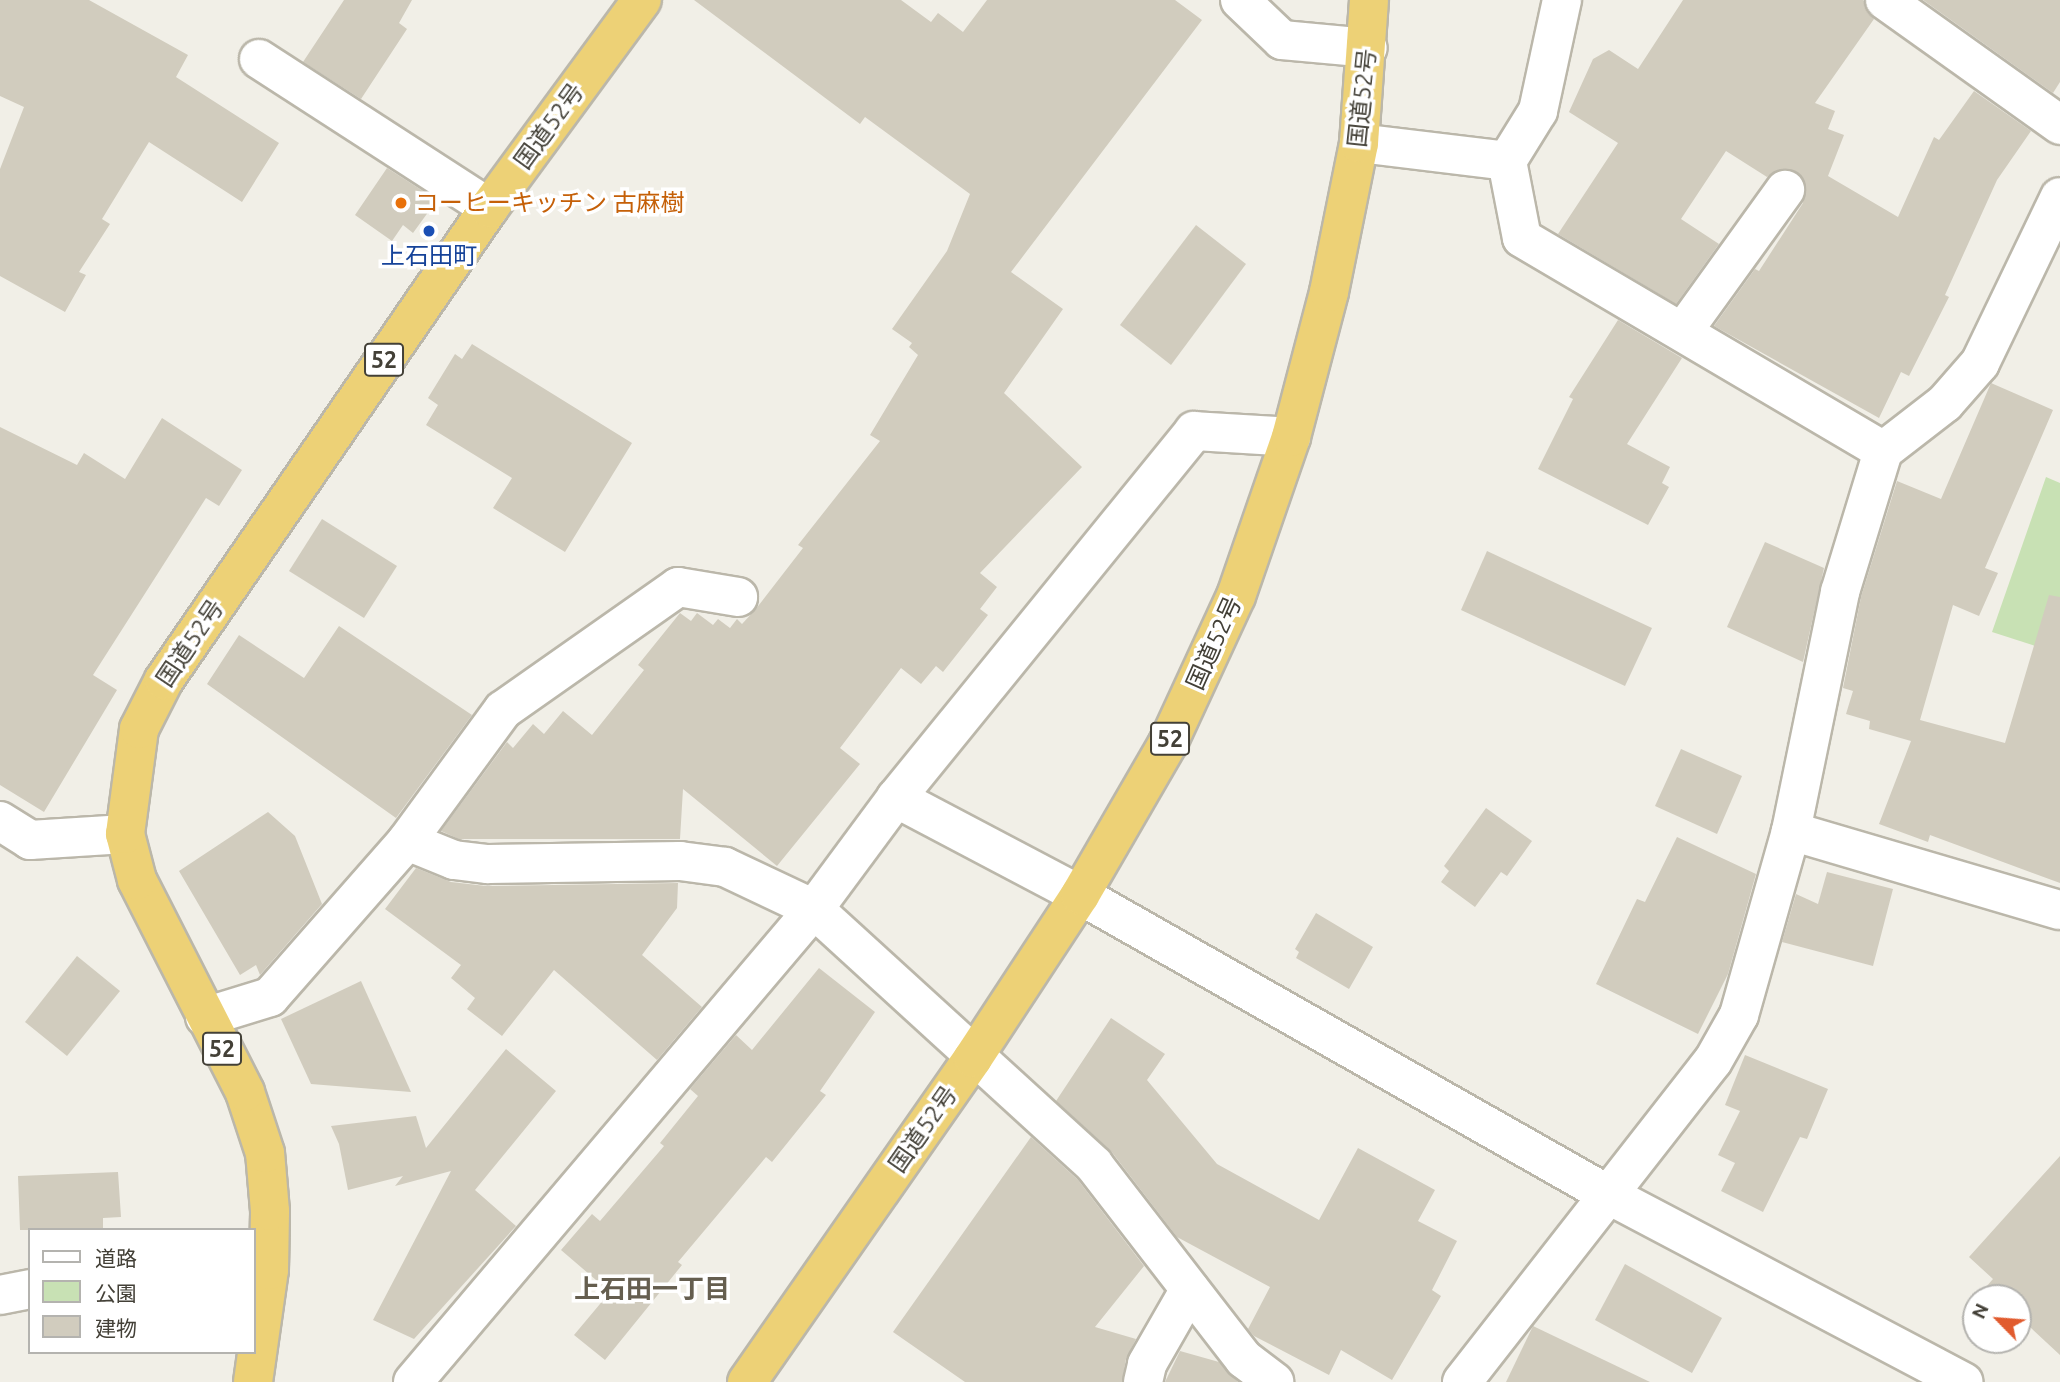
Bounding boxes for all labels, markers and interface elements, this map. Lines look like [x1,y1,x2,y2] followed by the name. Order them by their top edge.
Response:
[1343,47,1381,149] street label: 国道52号
[508,77,590,175] street label: 国道52号
[415,189,684,217] place label: コーヒーキッチン 古麻樹
[393,195,409,211] marker: コーヒーキッチン 古麻樹
[421,223,437,239] marker: 上石田町
[381,242,477,270] place label: 上石田町
[363,340,405,380] road number: 52
[1181,592,1247,694] street label: 国道52号
[150,594,230,692] street label: 国道52号
[1149,720,1191,758] road number: 52
[201,1030,243,1068] road number: 52
[883,1080,963,1178] street label: 国道52号
[28,1228,256,1354] legend
[95,1246,137,1270] text: 道路
[574,1273,730,1305] district label: 上石田一丁目
[95,1281,137,1305] text: 公園
[1962,1284,2032,1354] north arrow
[1967,1300,1993,1322] text: N
[95,1316,137,1340] text: 建物

